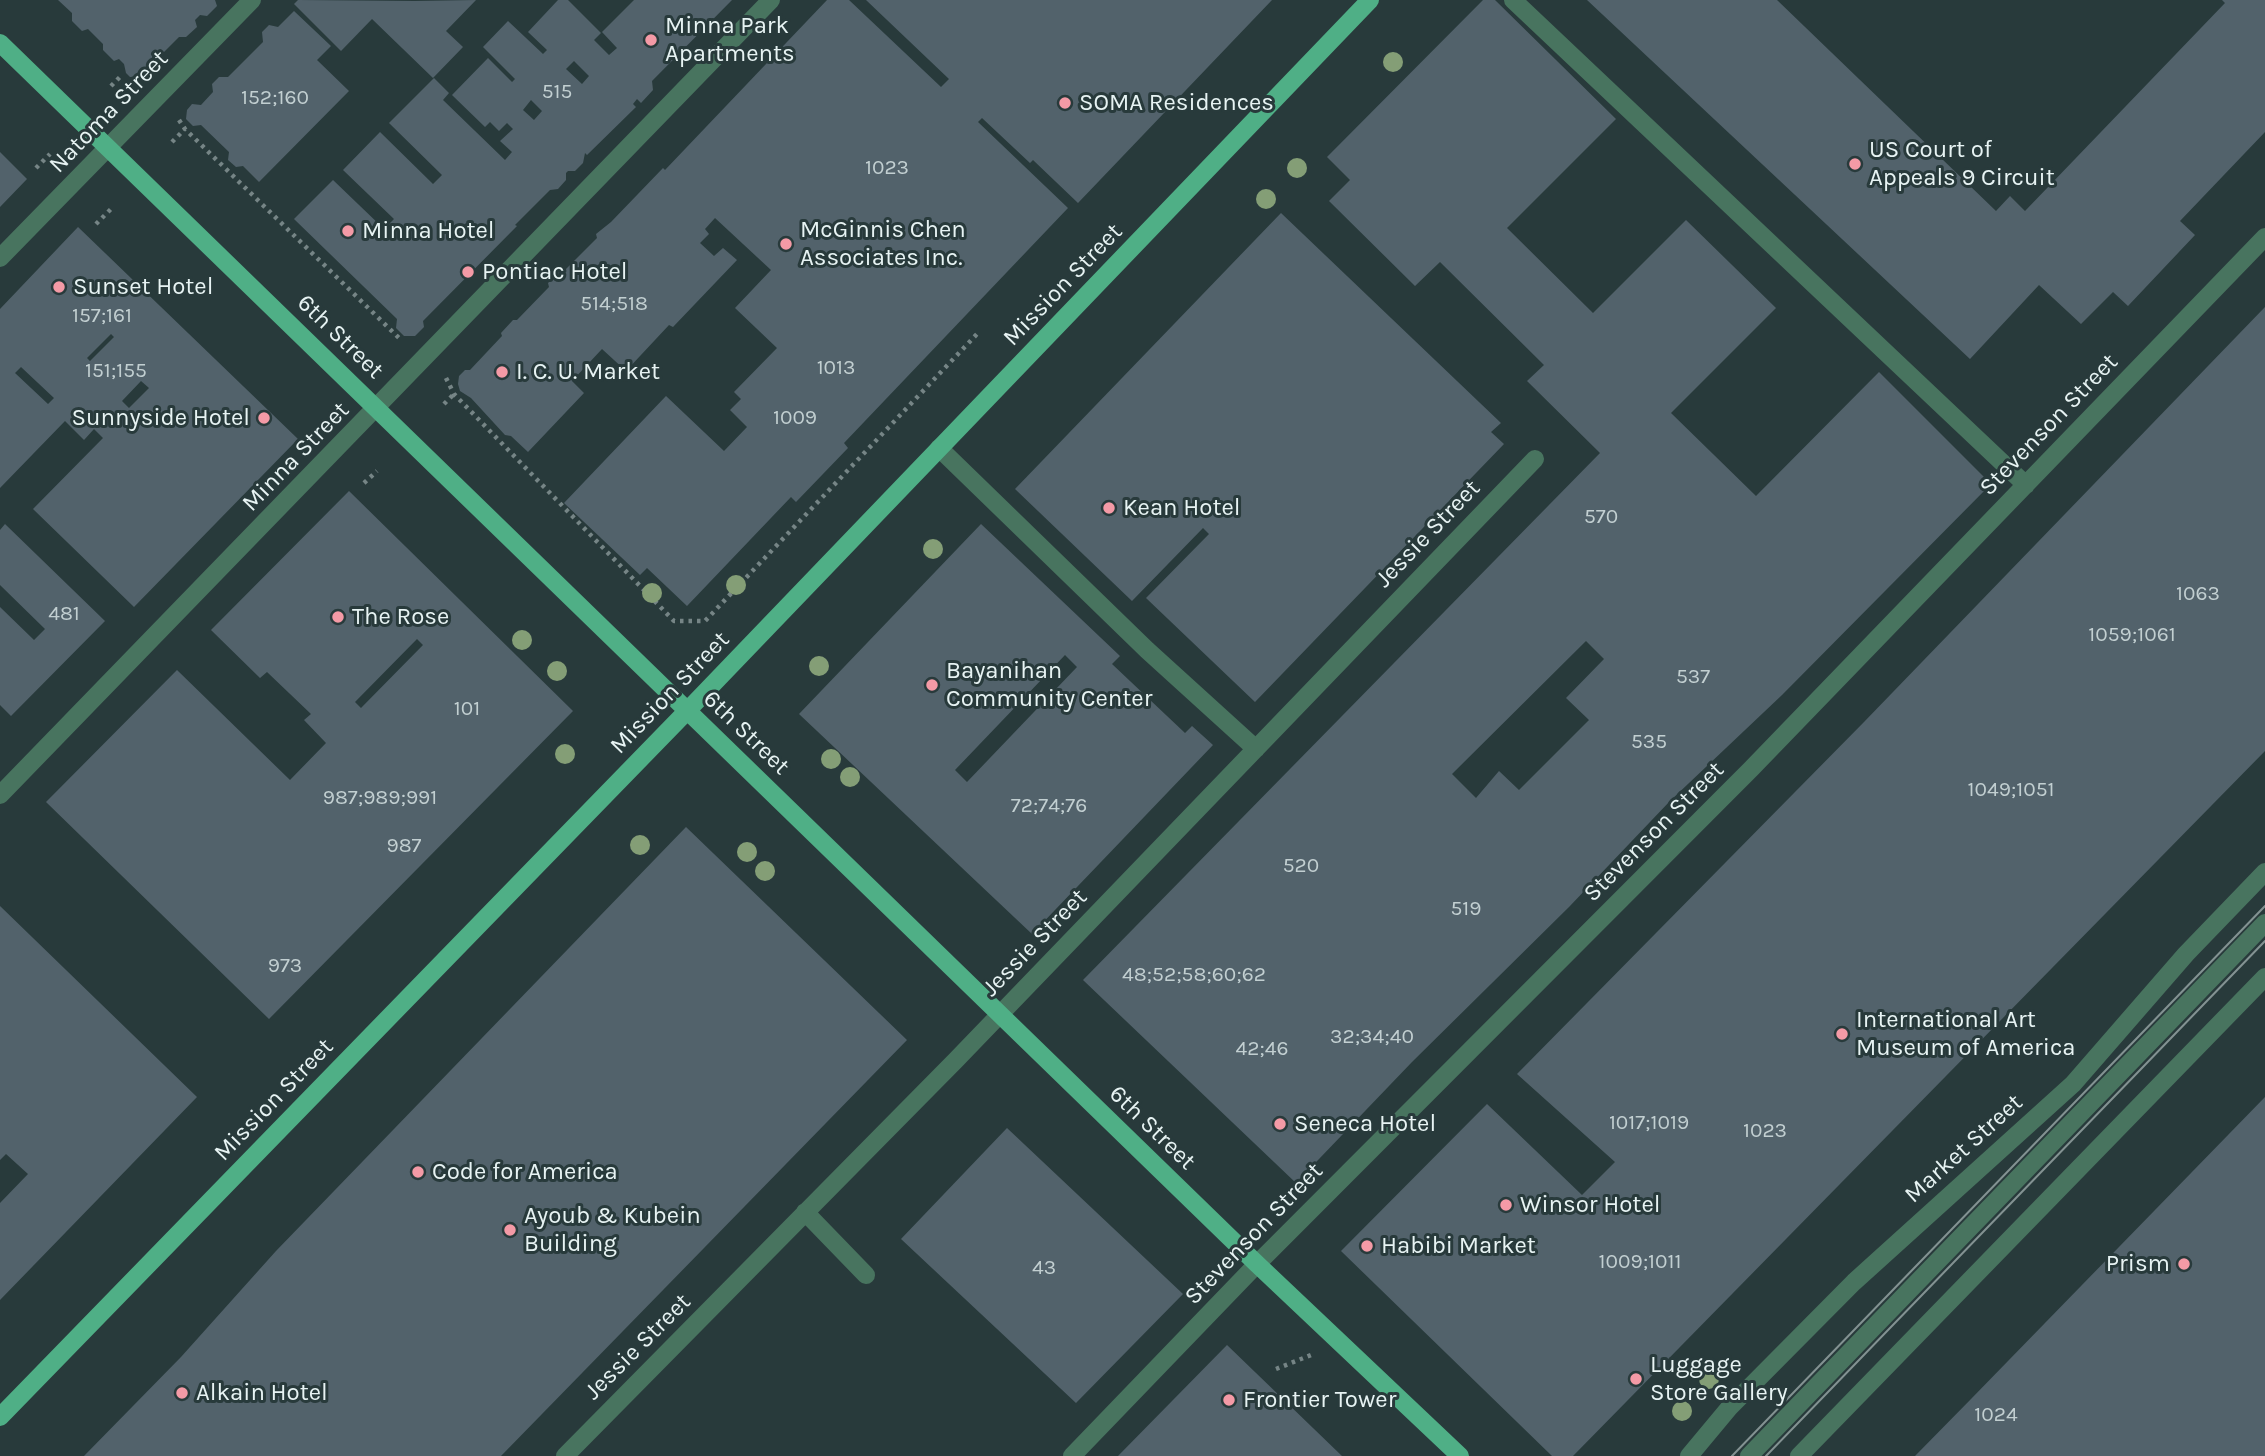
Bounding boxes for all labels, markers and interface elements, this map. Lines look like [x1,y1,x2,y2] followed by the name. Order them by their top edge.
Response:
[665,12,795,68] place label: Minna Park Apartments
[643,32,659,48] marker: Minna Park Apartments
[43,45,175,179] street label: Natoma Street
[542,79,572,105] house number: 515
[241,85,309,111] house number: 152;160
[1079,89,1274,117] place label: SOMA Residences
[1057,95,1073,111] marker: SOMA Residences
[1869,136,2055,192] place label: US Court of Appeals 9 Circuit
[865,155,909,181] house number: 1023
[1847,156,1863,172] marker: US Court of Appeals 9 Circuit
[800,216,966,272] place label: McGinnis Chen Associates Inc.
[362,217,495,245] place label: Minna Hotel
[997,218,1129,352] street label: Mission Street
[340,223,356,239] marker: Minna Hotel
[778,236,794,252] marker: McGinnis Chen Associates Inc.
[482,258,628,286] place label: Pontiac Hotel
[460,264,476,280] marker: Pontiac Hotel
[73,273,213,301] place label: Sunset Hotel
[51,279,67,295] marker: Sunset Hotel
[291,289,389,385] street label: 6th Street
[580,291,648,317] house number: 514;518
[72,303,132,329] house number: 157;161
[1974,348,2124,502] street label: Stevenson Street
[817,355,855,381] house number: 1013
[85,358,147,384] house number: 151;155
[516,358,660,386] place label: I. C. U. Market
[494,364,510,380] marker: I. C. U. Market
[237,396,355,518] street label: Minna Street
[72,404,250,432] place label: Sunnyside Hotel
[773,405,817,431] house number: 1009
[256,410,272,426] marker: Sunnyside Hotel
[1370,474,1486,594] street label: Jessie Street
[1123,494,1241,522] place label: Kean Hotel
[1101,500,1117,516] marker: Kean Hotel
[1584,504,1618,530] house number: 570
[2176,581,2220,607] house number: 1063
[48,601,80,627] house number: 481
[352,603,449,631] place label: The Rose
[330,609,346,625] marker: The Rose
[2088,622,2176,648] house number: 1059;1061
[604,626,736,760] street label: Mission Street
[946,657,1152,713] place label: Bayanihan Community Center
[1676,664,1710,690] house number: 537
[924,677,940,693] marker: Bayanihan Community Center
[697,685,795,781] street label: 6th Street
[454,696,480,722] house number: 101
[1631,729,1667,755] house number: 535
[1578,756,1730,908] street label: Stevenson Street
[1968,777,2054,803] house number: 1049;1051
[323,785,437,811] house number: 987;989;991
[1011,793,1087,819] house number: 72;74;76
[387,833,421,859] house number: 987
[1283,853,1319,879] house number: 520
[977,883,1093,1003] street label: Jessie Street
[1451,896,1481,922] house number: 519
[268,953,302,979] house number: 973
[1122,962,1266,988] house number: 48;52;58;60;62
[1856,1006,2076,1062] place label: International Art Museum of America
[1330,1024,1414,1050] house number: 32;34;40
[1834,1026,1850,1042] marker: International Art Museum of America
[208,1033,340,1167] street label: Mission Street
[1235,1036,1289,1062] house number: 42;46
[1103,1080,1201,1176] street label: 6th Street
[1899,1089,2029,1209] street label: Market Street
[1294,1110,1436,1138] place label: Seneca Hotel
[1609,1110,1689,1136] house number: 1017;1019
[1272,1116,1288,1132] marker: Seneca Hotel
[1743,1118,1787,1144] house number: 1023
[1179,1157,1329,1311] street label: Stevenson Street
[432,1158,618,1186] place label: Code for America
[410,1164,426,1180] marker: Code for America
[1520,1191,1660,1219] place label: Winsor Hotel
[1498,1197,1514,1213] marker: Winsor Hotel
[524,1202,701,1258] place label: Ayoub & Kubein Building
[502,1222,518,1238] marker: Ayoub & Kubein Building
[1381,1232,1536,1260] place label: Habibi Market
[1359,1238,1375,1254] marker: Habibi Market
[1599,1249,1681,1275] house number: 1009;1011
[2106,1250,2170,1278] place label: Prism
[1032,1255,1056,1281] house number: 43
[2176,1256,2192,1272] marker: Prism
[579,1288,697,1406] street label: Jessie Street
[1650,1351,1788,1407] place label: Luggage Store Gallery
[1628,1371,1644,1387] marker: Luggage Store Gallery
[196,1379,328,1407] place label: Alkain Hotel
[174,1385,190,1401] marker: Alkain Hotel
[1243,1386,1396,1414] place label: Frontier Tower
[1221,1392,1237,1408] marker: Frontier Tower
[1974,1402,2018,1428] house number: 1024

